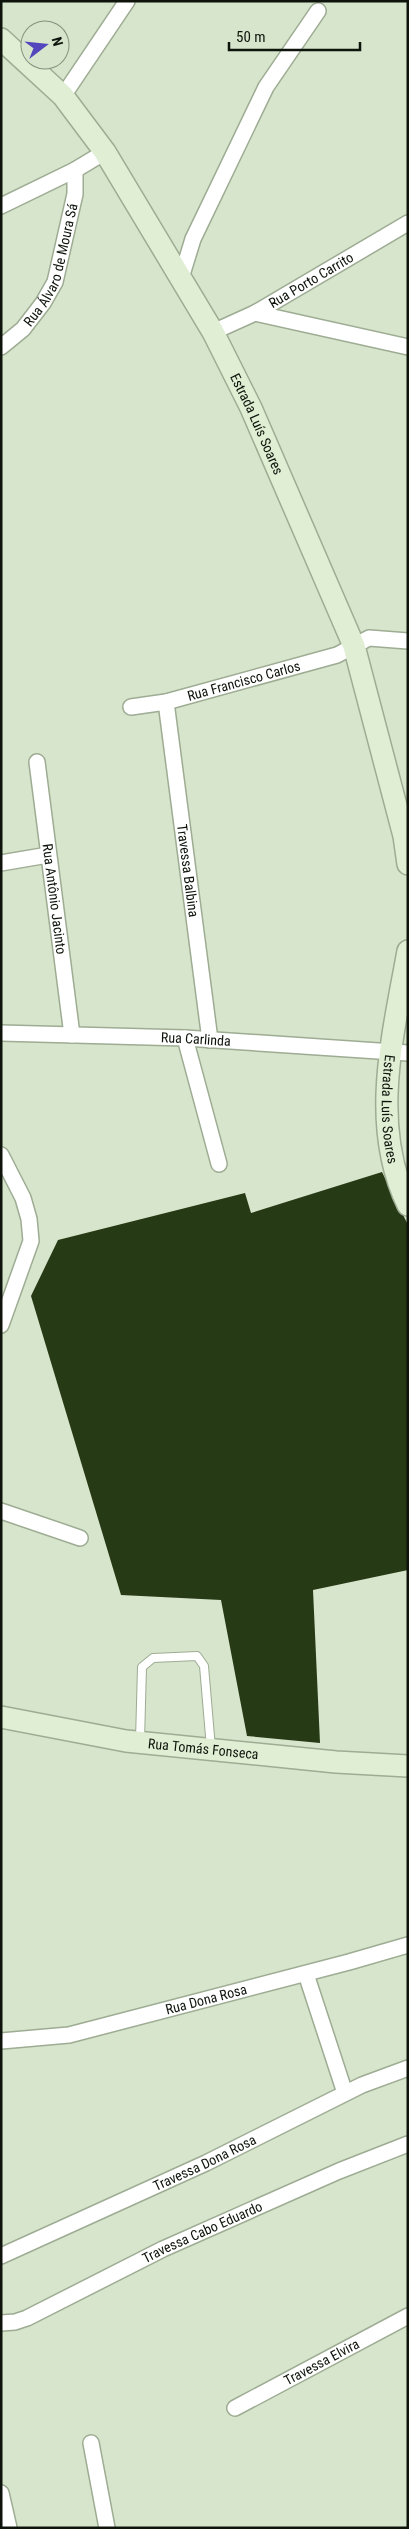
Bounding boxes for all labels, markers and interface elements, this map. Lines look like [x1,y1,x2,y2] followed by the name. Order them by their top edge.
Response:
[20,20,70,70] north arrow
[229,20,360,52] scale bar
[236,28,266,46] text: 50 m
[49,35,66,48] text: N
[20,202,81,329] street label: Rua Álvaro de Moura Sá
[266,249,356,311] street label: Rua Porto Carrito
[227,371,287,477] street label: Estrada Luís Soares
[185,657,302,704] street label: Rua Francisco Carlos
[174,823,202,918] street label: Travessa Balbina
[40,843,70,955] street label: Rua Antônio Jacinto
[161,1029,231,1049] street label: Rua Carlinda
[379,1054,401,1165] street label: Estrada Luís Soares
[147,1735,259,1762] street label: Rua Tomás Fonseca
[164,1981,249,2018] street label: Rua Dona Rosa
[151,2131,259,2194] street label: Travessa Dona Rosa
[140,2198,265,2266] street label: Travessa Cabo Eduardo
[281,2336,362,2388] street label: Travessa Elvira

